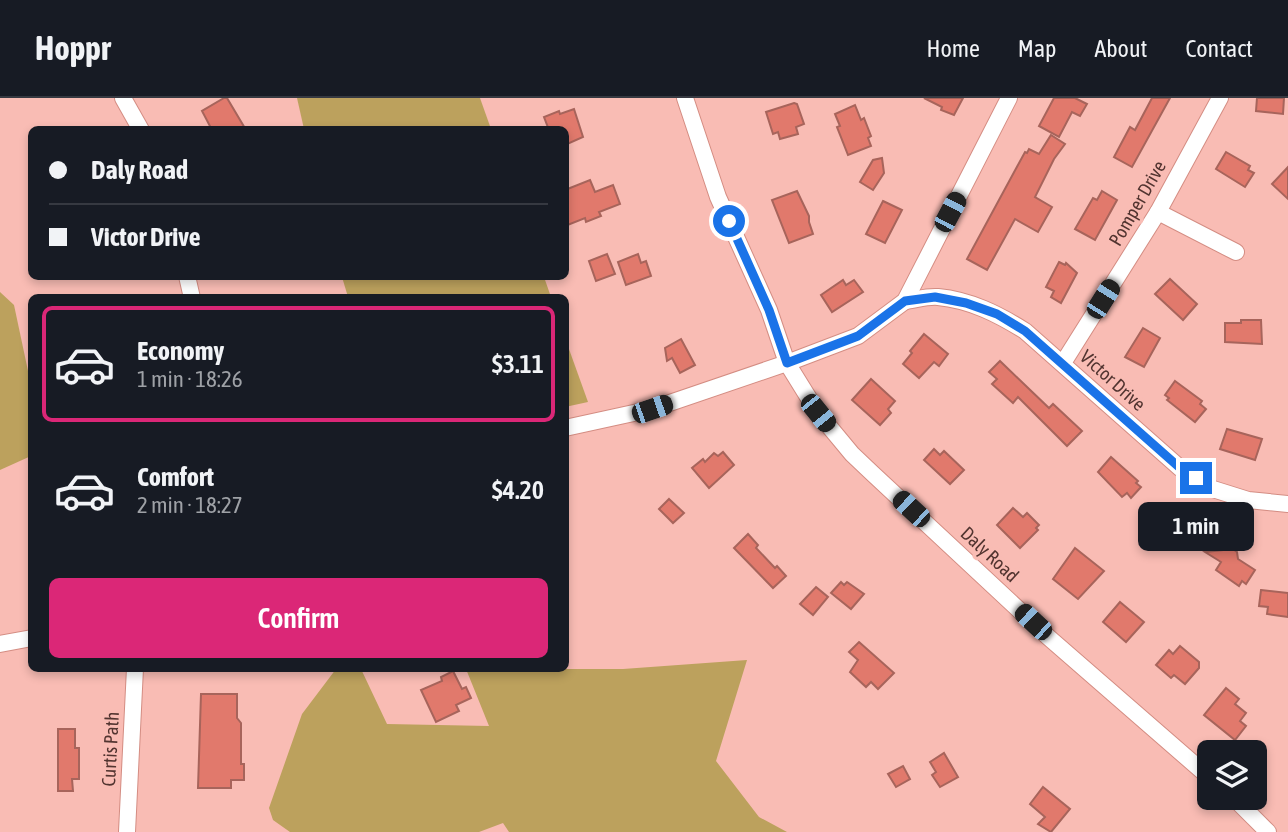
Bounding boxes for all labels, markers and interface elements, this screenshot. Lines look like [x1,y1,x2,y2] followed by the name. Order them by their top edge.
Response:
[35,29,111,67] text: Hoppr
[926,35,980,62] text: Home
[1018,35,1056,62] text: Map
[1094,35,1147,62] text: About
[1185,35,1253,62] text: Contact
[91,155,188,185] text: Daly Road
[1104,157,1170,249] street label: Pomper Drive
[931,189,970,235] car
[713,205,745,237] route start
[91,222,201,252] text: Victor Drive
[1083,276,1124,322] car
[53,333,116,396] icon: car
[137,336,224,366] text: Economy
[1076,345,1150,415] street label: Victor Drive
[492,349,544,379] text: $3.11
[137,366,243,392] text: 1 min · 18:26
[797,390,840,436] car
[629,392,676,426] car
[53,459,116,522] icon: car
[137,462,214,492] text: Comfort
[1180,462,1212,494] route end
[492,475,544,505] text: $4.20
[889,487,934,531] car
[137,492,243,518] text: 2 min · 18:27
[1138,502,1254,551] callout: 1 min
[1173,513,1219,539] text: 1 min
[957,522,1023,586] street label: Daly Road
[49,578,548,658] button: Confirm
[1011,600,1056,644] car
[97,711,123,787] street label: Curtis Path
[1197,740,1267,810] map controls
[1197,740,1267,810] button: layers

